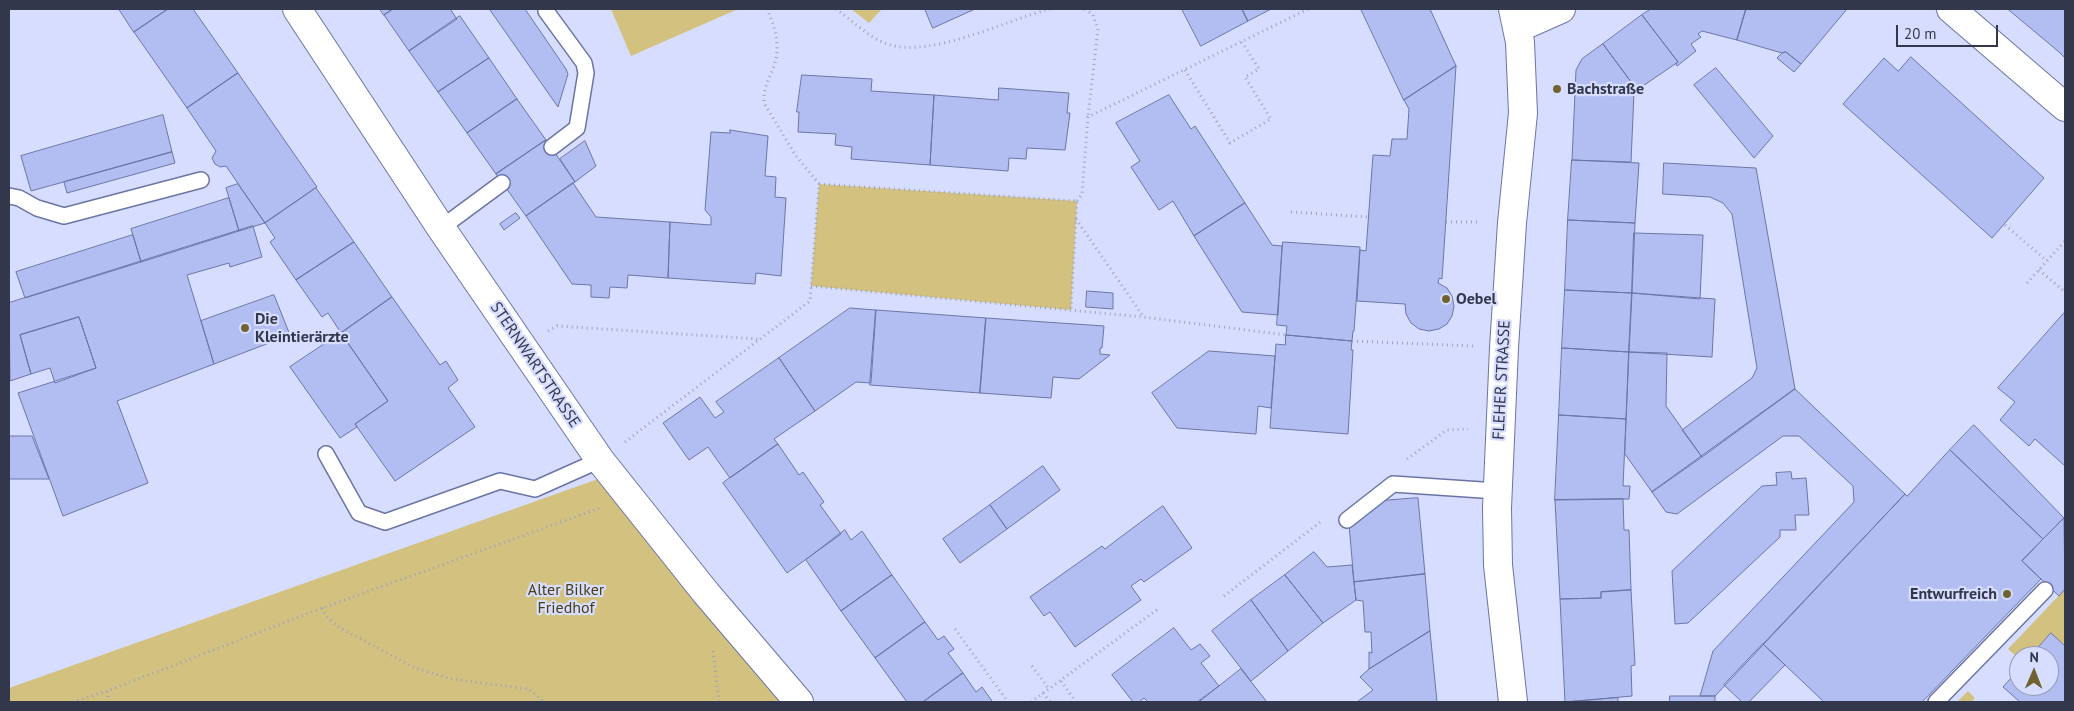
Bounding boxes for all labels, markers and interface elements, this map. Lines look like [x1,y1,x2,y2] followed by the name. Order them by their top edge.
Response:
[1899,15,2002,47] scale bar
[1904,24,1937,43] text: 20 m
[1567,79,1644,99] place label: Bachstraße
[1551,83,1563,95] marker: Bachstraße
[1456,289,1496,309] place label: Oebel
[1440,293,1452,305] marker: Oebel
[486,299,584,431] street label: STERNWARTSTRASSE
[255,309,349,347] place label: Die Kleintierärzte
[1489,320,1515,440] street label: FLEHER STRASSE
[239,322,251,334] marker: Die Kleintierärzte
[528,580,604,618] park label: Alter Bilker Friedhof
[1910,584,1997,604] place label: Entwurfreich
[2001,588,2013,600] marker: Entwurfreich
[2009,646,2059,696] north arrow
[2029,648,2039,666] text: N

